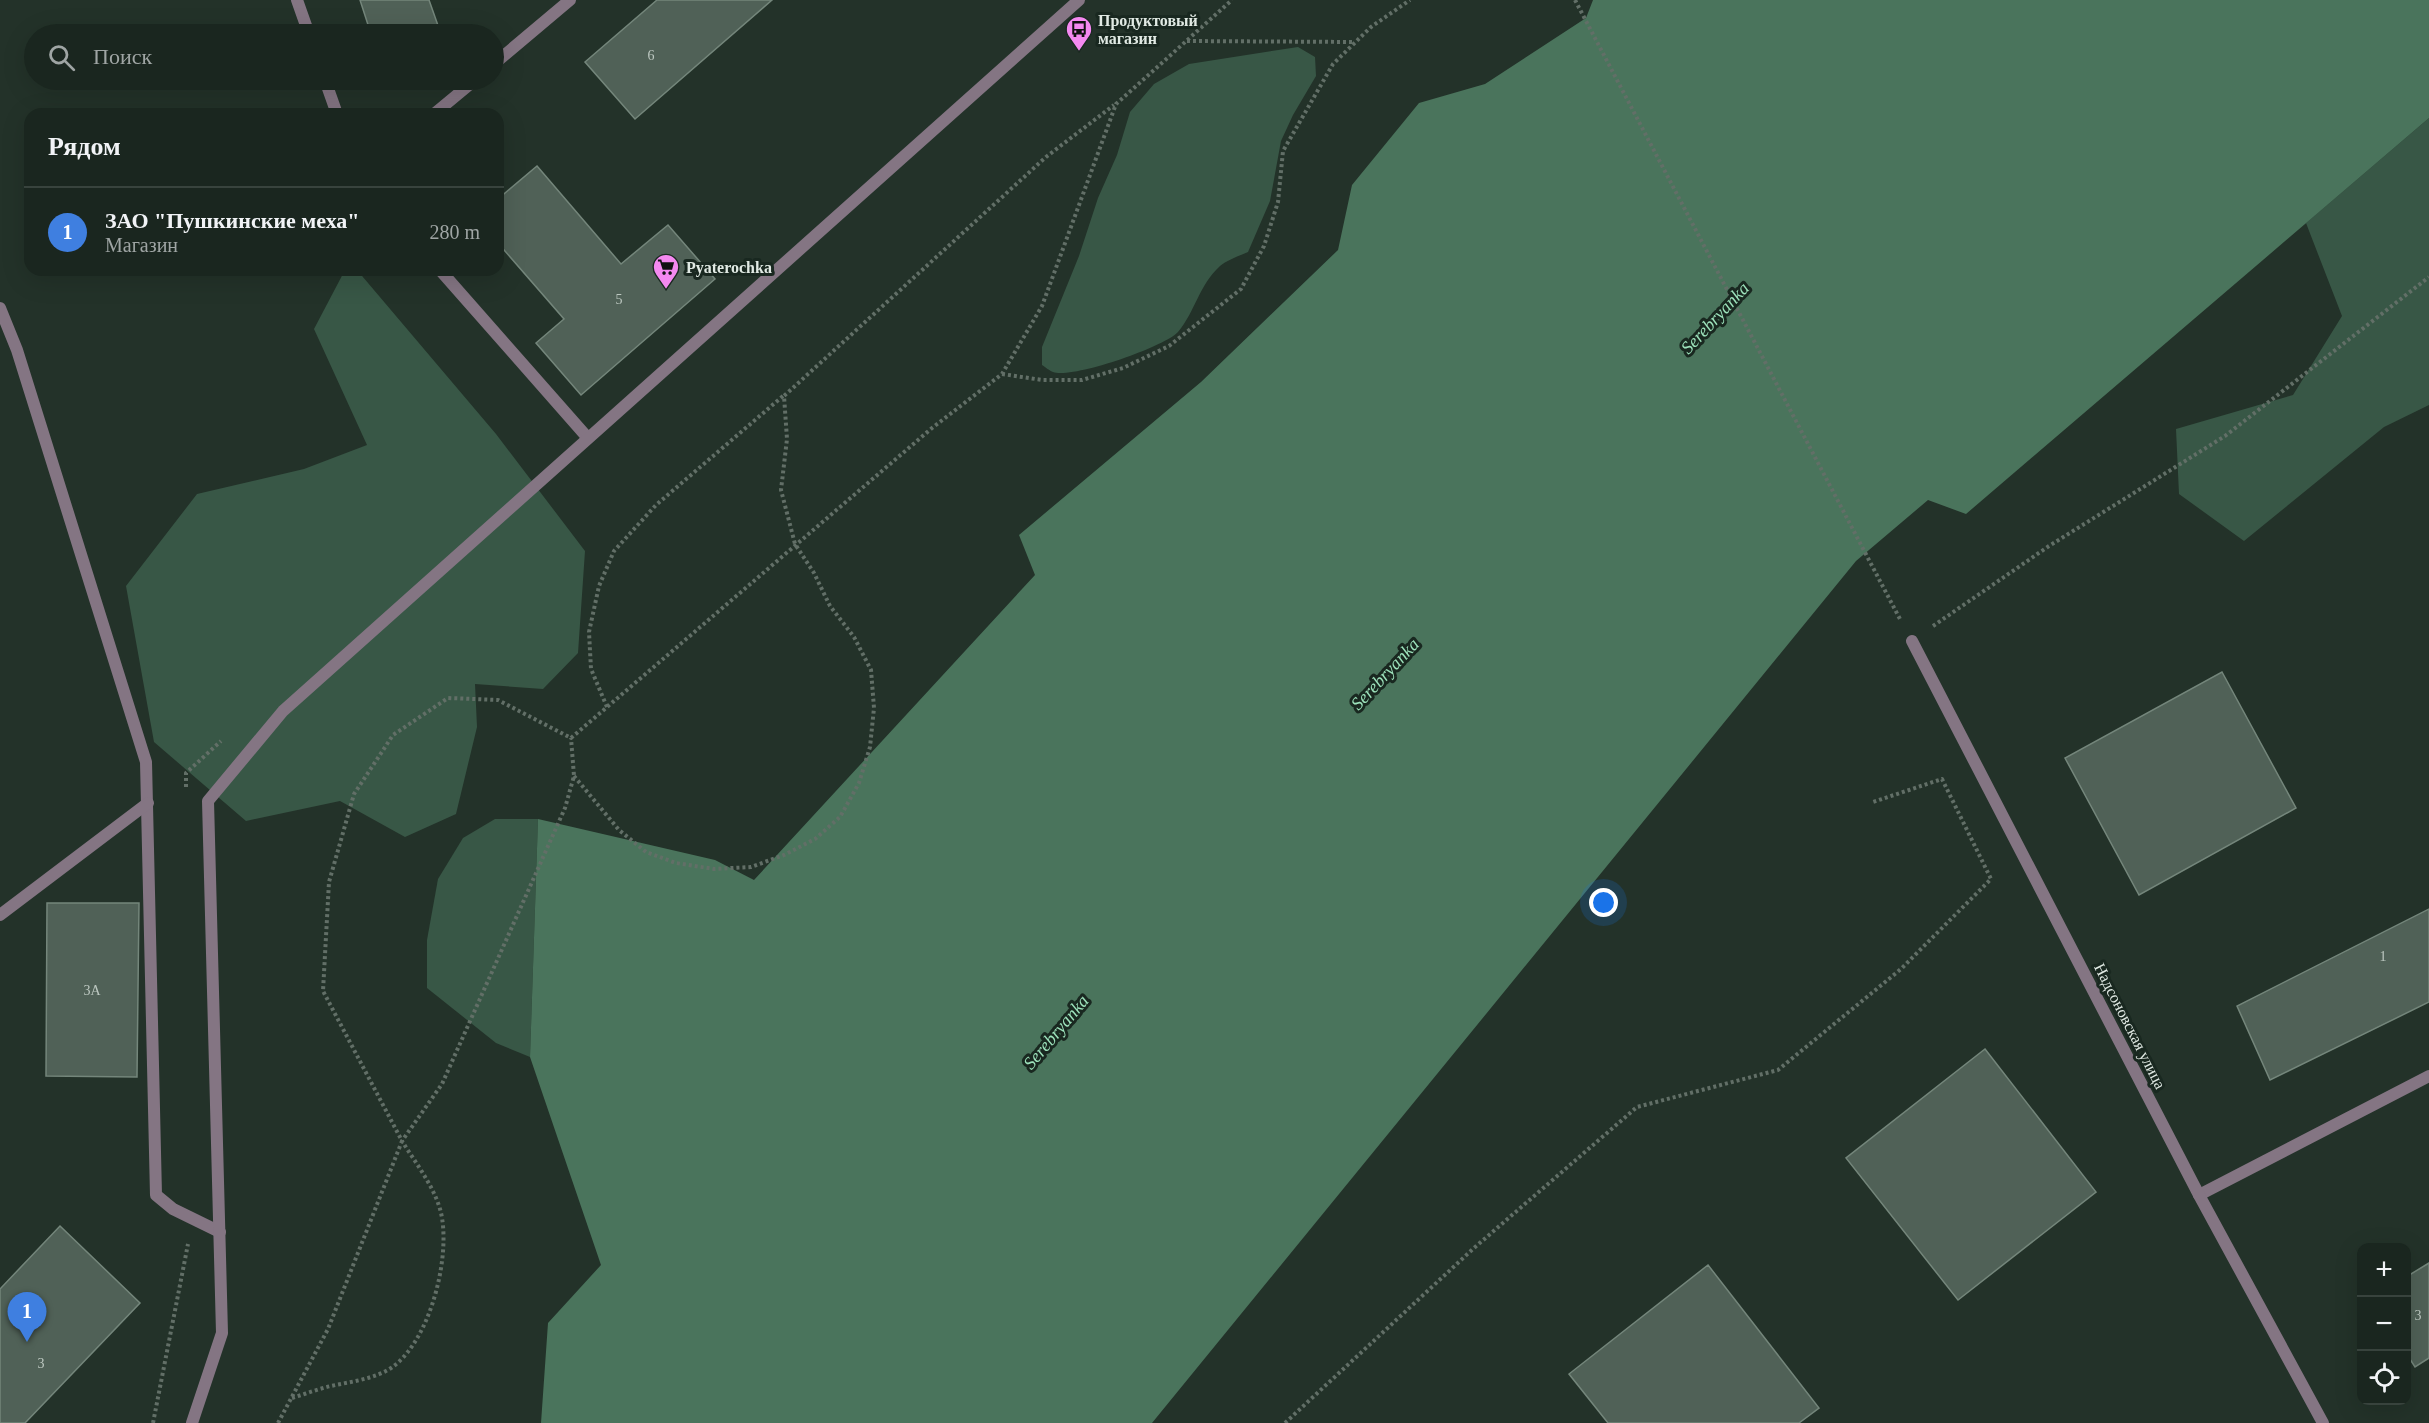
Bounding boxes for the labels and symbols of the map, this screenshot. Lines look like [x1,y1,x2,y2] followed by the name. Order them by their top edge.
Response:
[1098,12,1198,47] place label: Продуктовый магазин
[1064,14,1094,52] bus stop icon: Продуктовый магазин
[648,48,655,63] house number: 6
[651,252,681,290] supermarket icon: Pyaterochka
[686,259,772,277] place label: Pyaterochka
[1677,278,1753,358] water label: Serebryanka
[616,292,623,307] house number: 5
[1347,634,1423,714] water label: Serebryanka
[1589,888,1618,917] your location
[2380,949,2387,964] house number: 1
[2090,960,2169,1092] street label: Надсоновская улица
[83,983,101,998] house number: 3А
[1019,991,1093,1073] water label: Serebryanka
[8,1292,46,1342] pin: 1
[2415,1308,2422,1323] house number: 3
[38,1356,45,1371] house number: 3

